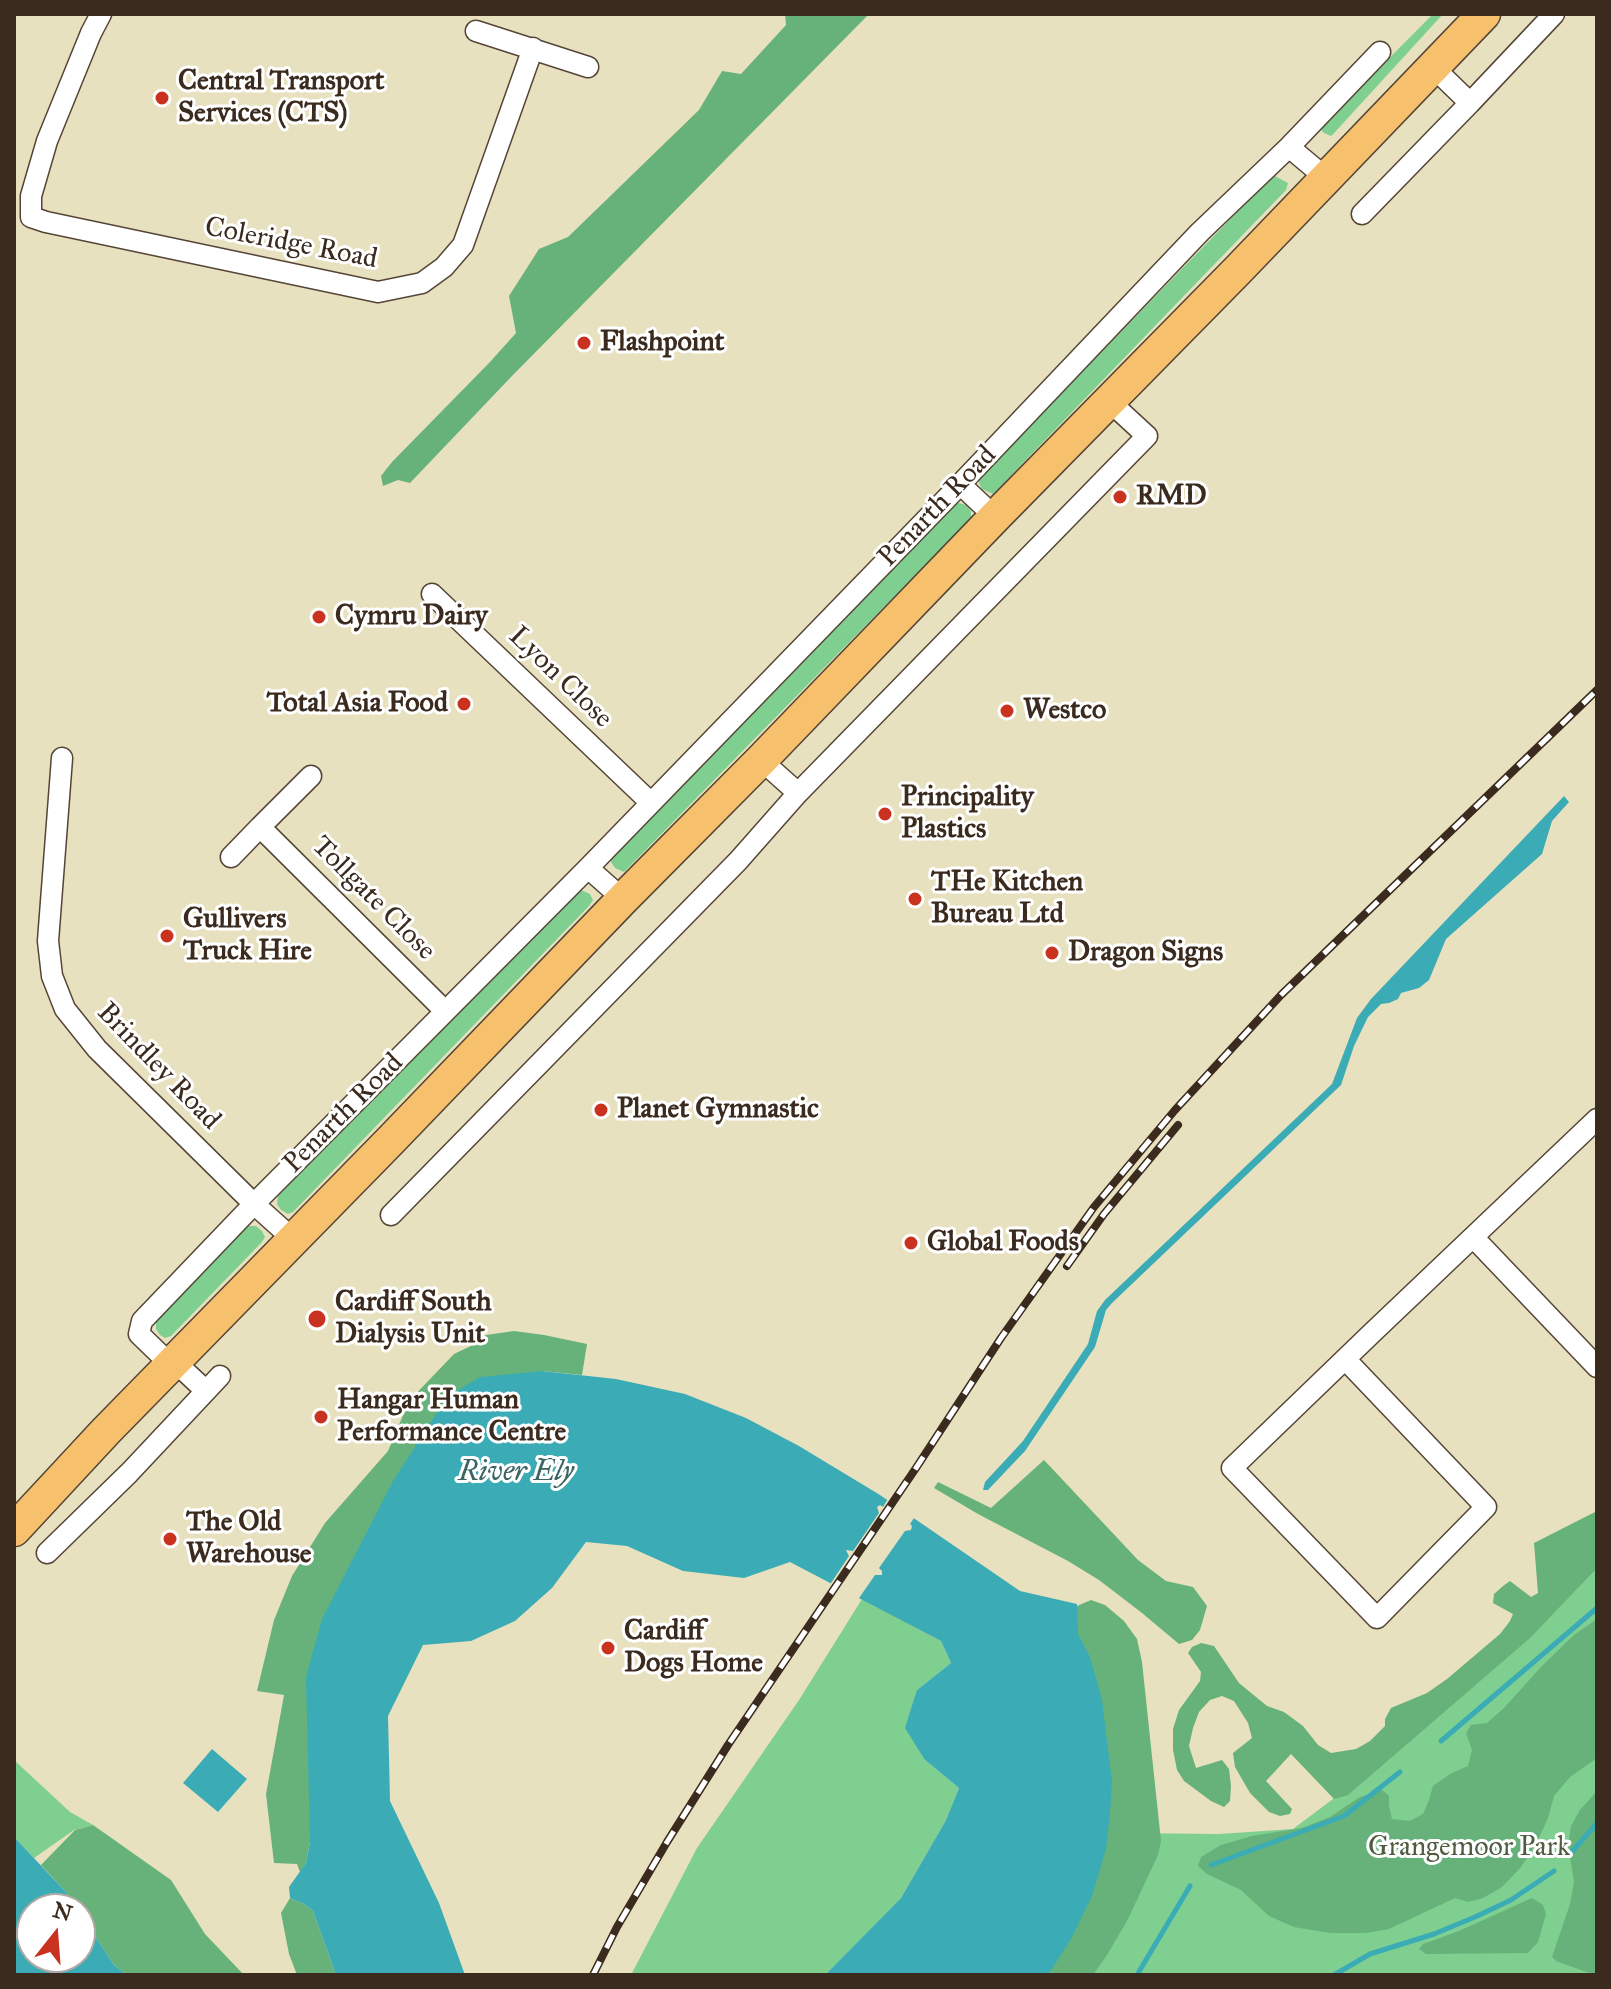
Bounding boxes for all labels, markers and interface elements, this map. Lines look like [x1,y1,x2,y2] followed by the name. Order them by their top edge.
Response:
[178,65,384,131] place label: Central Transport Services (CTS)
[153,89,171,107] marker: Central Transport Services (CTS)
[202,211,380,277] street label: Coleridge Road
[600,326,724,360] place label: Flashpoint
[575,334,593,352] marker: Flashpoint
[872,439,1004,575] street label: Penarth Road
[1136,480,1207,514] place label: RMD
[1111,488,1129,506] marker: RMD
[335,600,488,634] place label: Cymru Dairy
[310,608,328,626] marker: Cymru Dairy
[501,620,619,736] street label: Lyon Close
[266,687,448,721] place label: Total Asia Food
[1023,694,1106,728] place label: Westco
[455,695,473,713] marker: Total Asia Food
[998,702,1016,720] marker: Westco
[901,781,1034,847] place label: Principality Plastics
[876,805,894,823] marker: Principality Plastics
[304,830,442,968] street label: Tollgate Close
[931,866,1083,932] place label: THe Kitchen Bureau Ltd
[906,890,924,908] marker: THe Kitchen Bureau Ltd
[183,903,312,969] place label: Gullivers Truck Hire
[158,927,176,945] marker: Gullivers Truck Hire
[1068,936,1223,970] place label: Dragon Signs
[1043,944,1061,962] marker: Dragon Signs
[89,996,227,1138] street label: Brindley Road
[277,1047,411,1181] street label: Penarth Road
[617,1093,819,1127] place label: Planet Gymnastic
[592,1101,610,1119] marker: Planet Gymnastic
[927,1226,1079,1260] place label: Global Foods
[902,1234,920,1252] marker: Global Foods
[335,1286,492,1352] place label: Cardiff South Dialysis Unit
[306,1308,328,1330] marker: Cardiff South Dialysis Unit
[337,1384,566,1450] place label: Hangar Human Performance Centre
[312,1408,330,1426] marker: Hangar Human Performance Centre
[458,1455,574,1491] water label: River Ely
[186,1506,312,1572] place label: The Old Warehouse
[161,1530,179,1548] marker: The Old Warehouse
[624,1615,763,1681] place label: Cardiff Dogs Home
[599,1639,617,1657] marker: Cardiff Dogs Home
[1368,1831,1570,1865] park label: Grangemoor Park
[16,1893,96,1973] north arrow
[50,1896,75,1927] text: N

